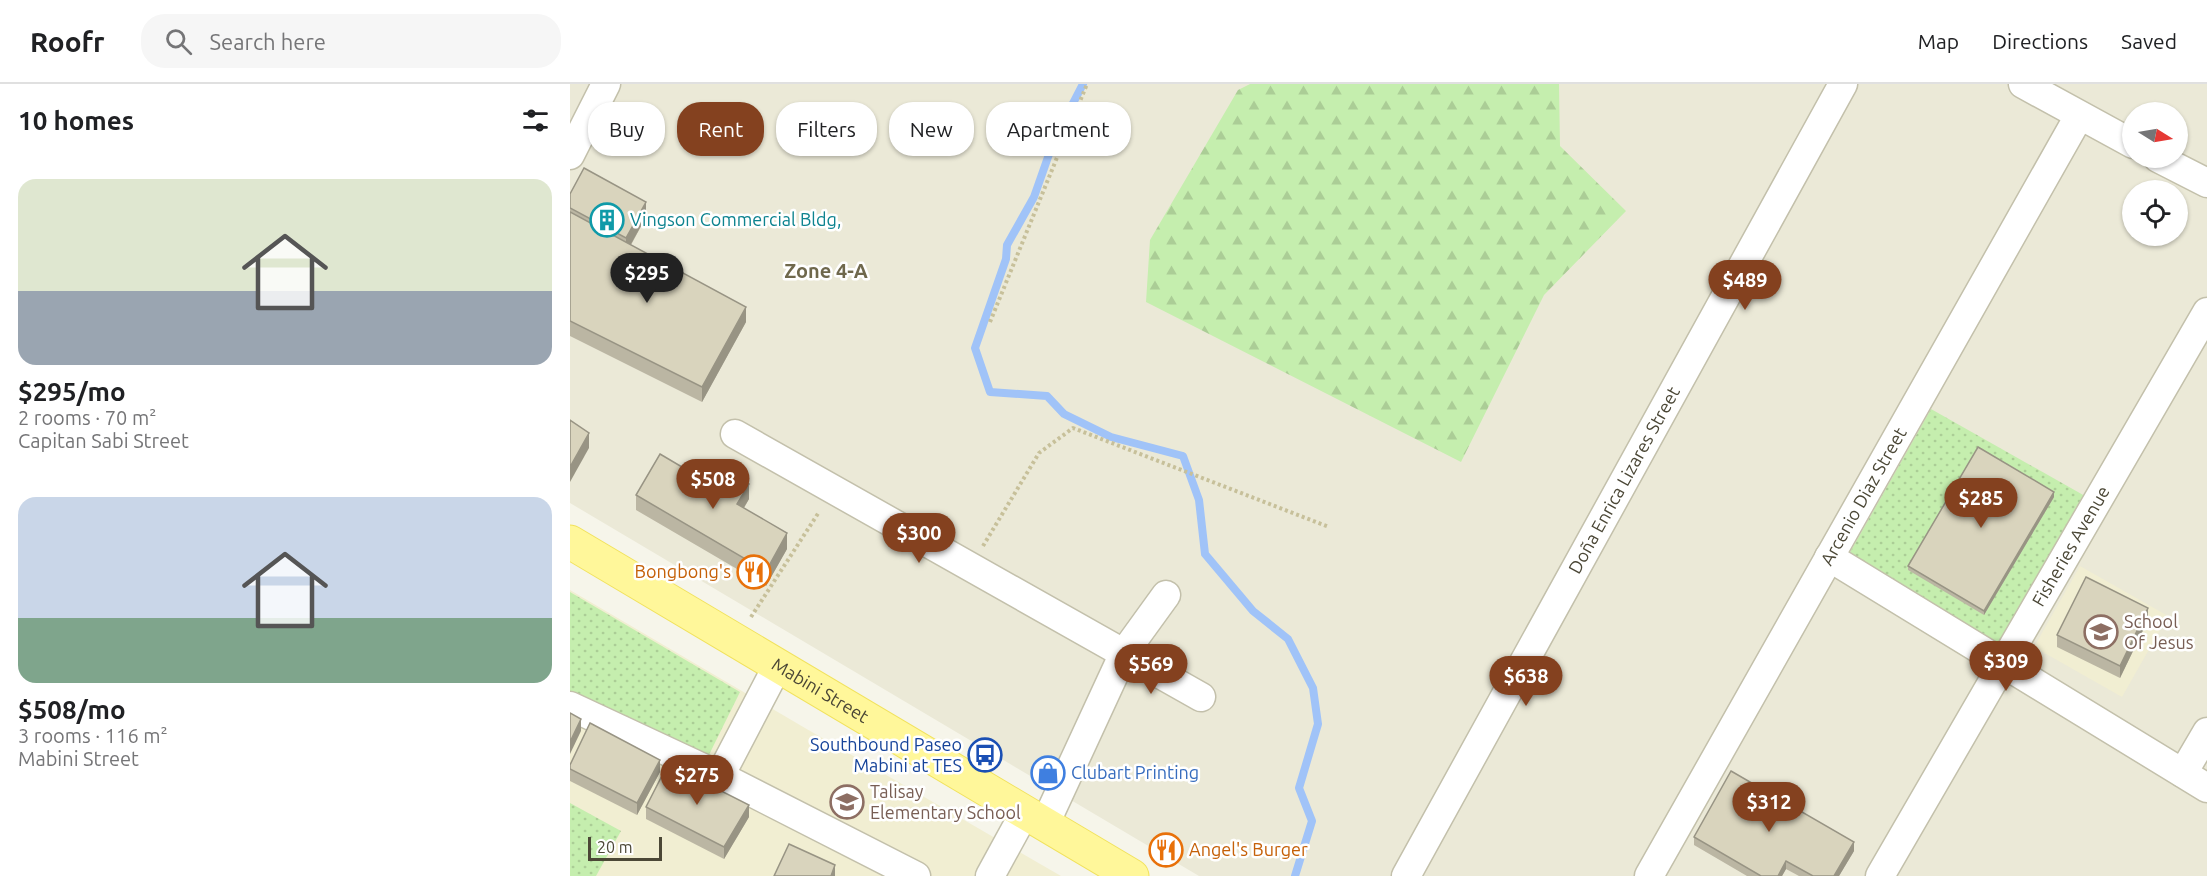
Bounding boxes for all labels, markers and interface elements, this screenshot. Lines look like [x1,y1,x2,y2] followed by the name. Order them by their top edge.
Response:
[141,14,561,68] search box
[162,25,195,58] icon: search
[30,26,105,57] text: Roofr
[210,29,326,54] text: Search here
[1918,29,1959,53] text: Map
[1992,29,2088,53] text: Directions
[2121,29,2177,53] text: Saved
[588,102,665,156] chip: Buy
[677,102,764,156] chip: Rent
[776,102,877,156] chip: Filters
[889,102,974,156] chip: New
[986,102,1131,156] chip: Apartment
[2122,102,2188,168] north arrow
[2122,102,2188,246] map controls
[519,104,552,137] icon: filters
[18,106,134,135] text: 10 homes
[2122,180,2188,246] button: locate
[589,202,625,238] building icon: Vingson Commercial Bldg,
[630,209,841,229] place label: Vingson Commercial Bldg,
[231,218,339,326] icon: home
[611,253,683,304] pin: $295
[784,259,868,282] district label: Zone 4-A
[1709,260,1781,311] pin: $489
[624,261,670,284] text: $295
[1722,268,1768,291] text: $489
[18,377,126,406] text: $295/mo
[1564,383,1683,577] street label: Doña Enrica Lizares Street
[18,406,156,429] text: 2 rooms · 70 m²
[1816,424,1910,568] street label: Arcenio Diaz Street
[18,429,189,452] text: Capitan Sabi Street
[677,459,749,510] pin: $508
[690,467,736,490] text: $508
[1945,478,2017,529] pin: $285
[2028,482,2113,610] street label: Fisheries Avenue
[1958,486,2004,509] text: $285
[883,513,955,564] pin: $300
[896,521,942,544] text: $300
[231,536,339,644] icon: home
[736,554,772,590] restaurant icon: Bongbong's
[635,561,731,581] place label: Bongbong's
[2124,611,2194,652] place label: School Of Jesus
[2083,614,2119,650] school or university icon: School Of Jesus
[1970,641,2042,692] pin: $309
[1115,644,1187,695] pin: $569
[1983,649,2029,672] text: $309
[1128,652,1174,675] text: $569
[769,653,873,726] street label: Mabini Street
[1490,656,1562,707] pin: $638
[1503,664,1549,687] text: $638
[18,695,126,724] text: $508/mo
[18,724,168,747] text: 3 rooms · 116 m²
[810,734,962,775] place label: Southbound Paseo Mabini at TES
[967,737,1003,773] bus stop icon: Southbound Paseo Mabini at TES
[18,747,139,770] text: Mabini Street
[661,755,733,806] pin: $275
[1030,755,1066,791] shop icon: Clubart Printing
[1071,762,1199,782] place label: Clubart Printing
[674,763,720,786] text: $275
[870,781,1021,822] place label: Talisay Elementary School
[1733,782,1805,833] pin: $312
[829,784,865,820] school or university icon: Talisay Elementary School
[1746,790,1792,813] text: $312
[1148,832,1184,868] restaurant icon: Angel's Burger
[588,834,662,862] scale bar
[597,838,633,856] text: 20 m
[1189,839,1308,859] place label: Angel's Burger

